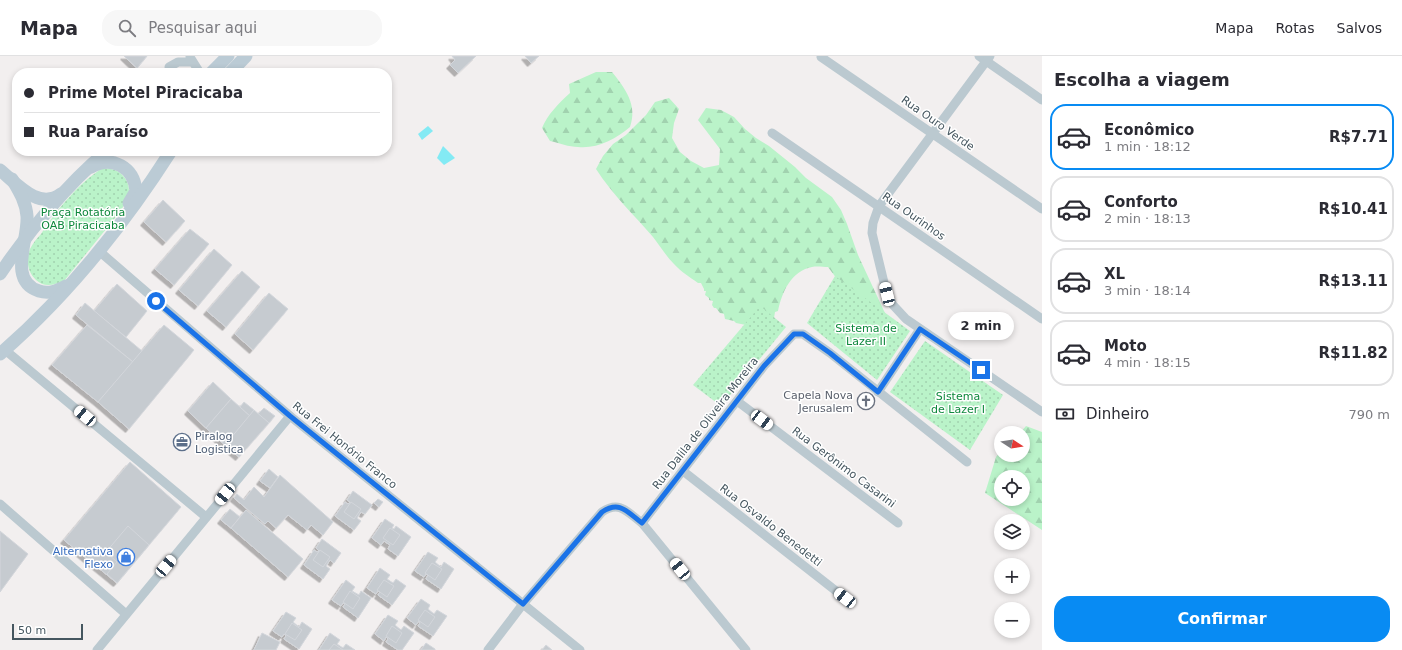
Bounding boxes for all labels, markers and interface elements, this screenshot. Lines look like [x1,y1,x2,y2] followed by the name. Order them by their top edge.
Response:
[102,10,382,46] search box
[20,17,78,39] text: Mapa
[116,17,138,39] icon: search
[148,19,257,37] text: Pesquisar aqui
[1215,20,1253,36] text: Mapa
[1275,20,1315,36] text: Rotas
[1337,20,1382,36] text: Salvos
[1054,69,1230,90] text: Escolha a viagem
[48,84,243,102] text: Prime Motel Piracicaba
[899,93,977,154] street label: Rua Ouro Verde
[1056,119,1092,155] icon: car
[1104,121,1194,139] text: Econômico
[48,123,148,141] text: Rua Paraíso
[1329,128,1388,146] text: R$7.71
[1104,139,1191,154] text: 1 min · 18:12
[880,190,948,243] street label: Rua Ourinhos
[1056,191,1092,227] icon: car
[1104,193,1178,211] text: Conforto
[1319,200,1388,218] text: R$10.41
[41,206,125,232] park label: Praça Rotatória OAB Piracicaba
[1104,211,1191,226] text: 2 min · 18:13
[1056,263,1092,299] icon: car
[1104,265,1125,283] text: XL
[1319,272,1388,290] text: R$13.11
[878,281,896,307] car
[1104,283,1191,298] text: 3 min · 18:14
[147,292,165,310] route start
[948,312,1014,340] callout: 2 min
[961,318,1001,333] text: 2 min
[835,322,897,348] park label: Sistema de Lazer II
[1056,335,1092,371] icon: car
[1104,337,1147,355] text: Moto
[1319,344,1388,362] text: R$11.82
[650,355,761,492] street label: Rua Dalila de Oliveira Moreira
[1104,355,1191,370] text: 4 min · 18:15
[972,361,990,379] route end
[783,389,853,415] place label: Capela Nova Jerusalem
[931,390,985,416] park label: Sistema de Lazer I
[856,391,876,411] church icon: Capela Nova Jerusalem
[290,399,400,492] street label: Rua Frei Honório Franco
[1054,403,1076,425] icon: cash
[72,404,98,428] car
[1086,405,1149,423] text: Dinheiro
[1348,407,1390,422] text: 790 m
[749,408,775,432] car
[789,424,898,511] street label: Rua Gerônimo Casarini
[994,426,1030,462] north arrow
[994,426,1030,638] map controls
[195,430,244,456] place label: Piralog Logistica
[172,432,192,452] office icon: Piralog Logistica
[994,470,1030,506] button: locate
[213,481,237,507] car
[717,482,824,569] street label: Rua Osvaldo Benedetti
[994,514,1030,550] button: layers
[53,545,113,571] place label: Alternativa Flexo
[116,547,136,567] shop icon: Alternativa Flexo
[154,553,178,579] car
[668,556,692,582] car
[994,558,1030,594] button: +
[832,586,858,610] car
[1054,596,1390,642] button: Confirmar
[994,602,1030,638] button: −
[12,622,83,641] scale bar
[18,624,46,637] text: 50 m

